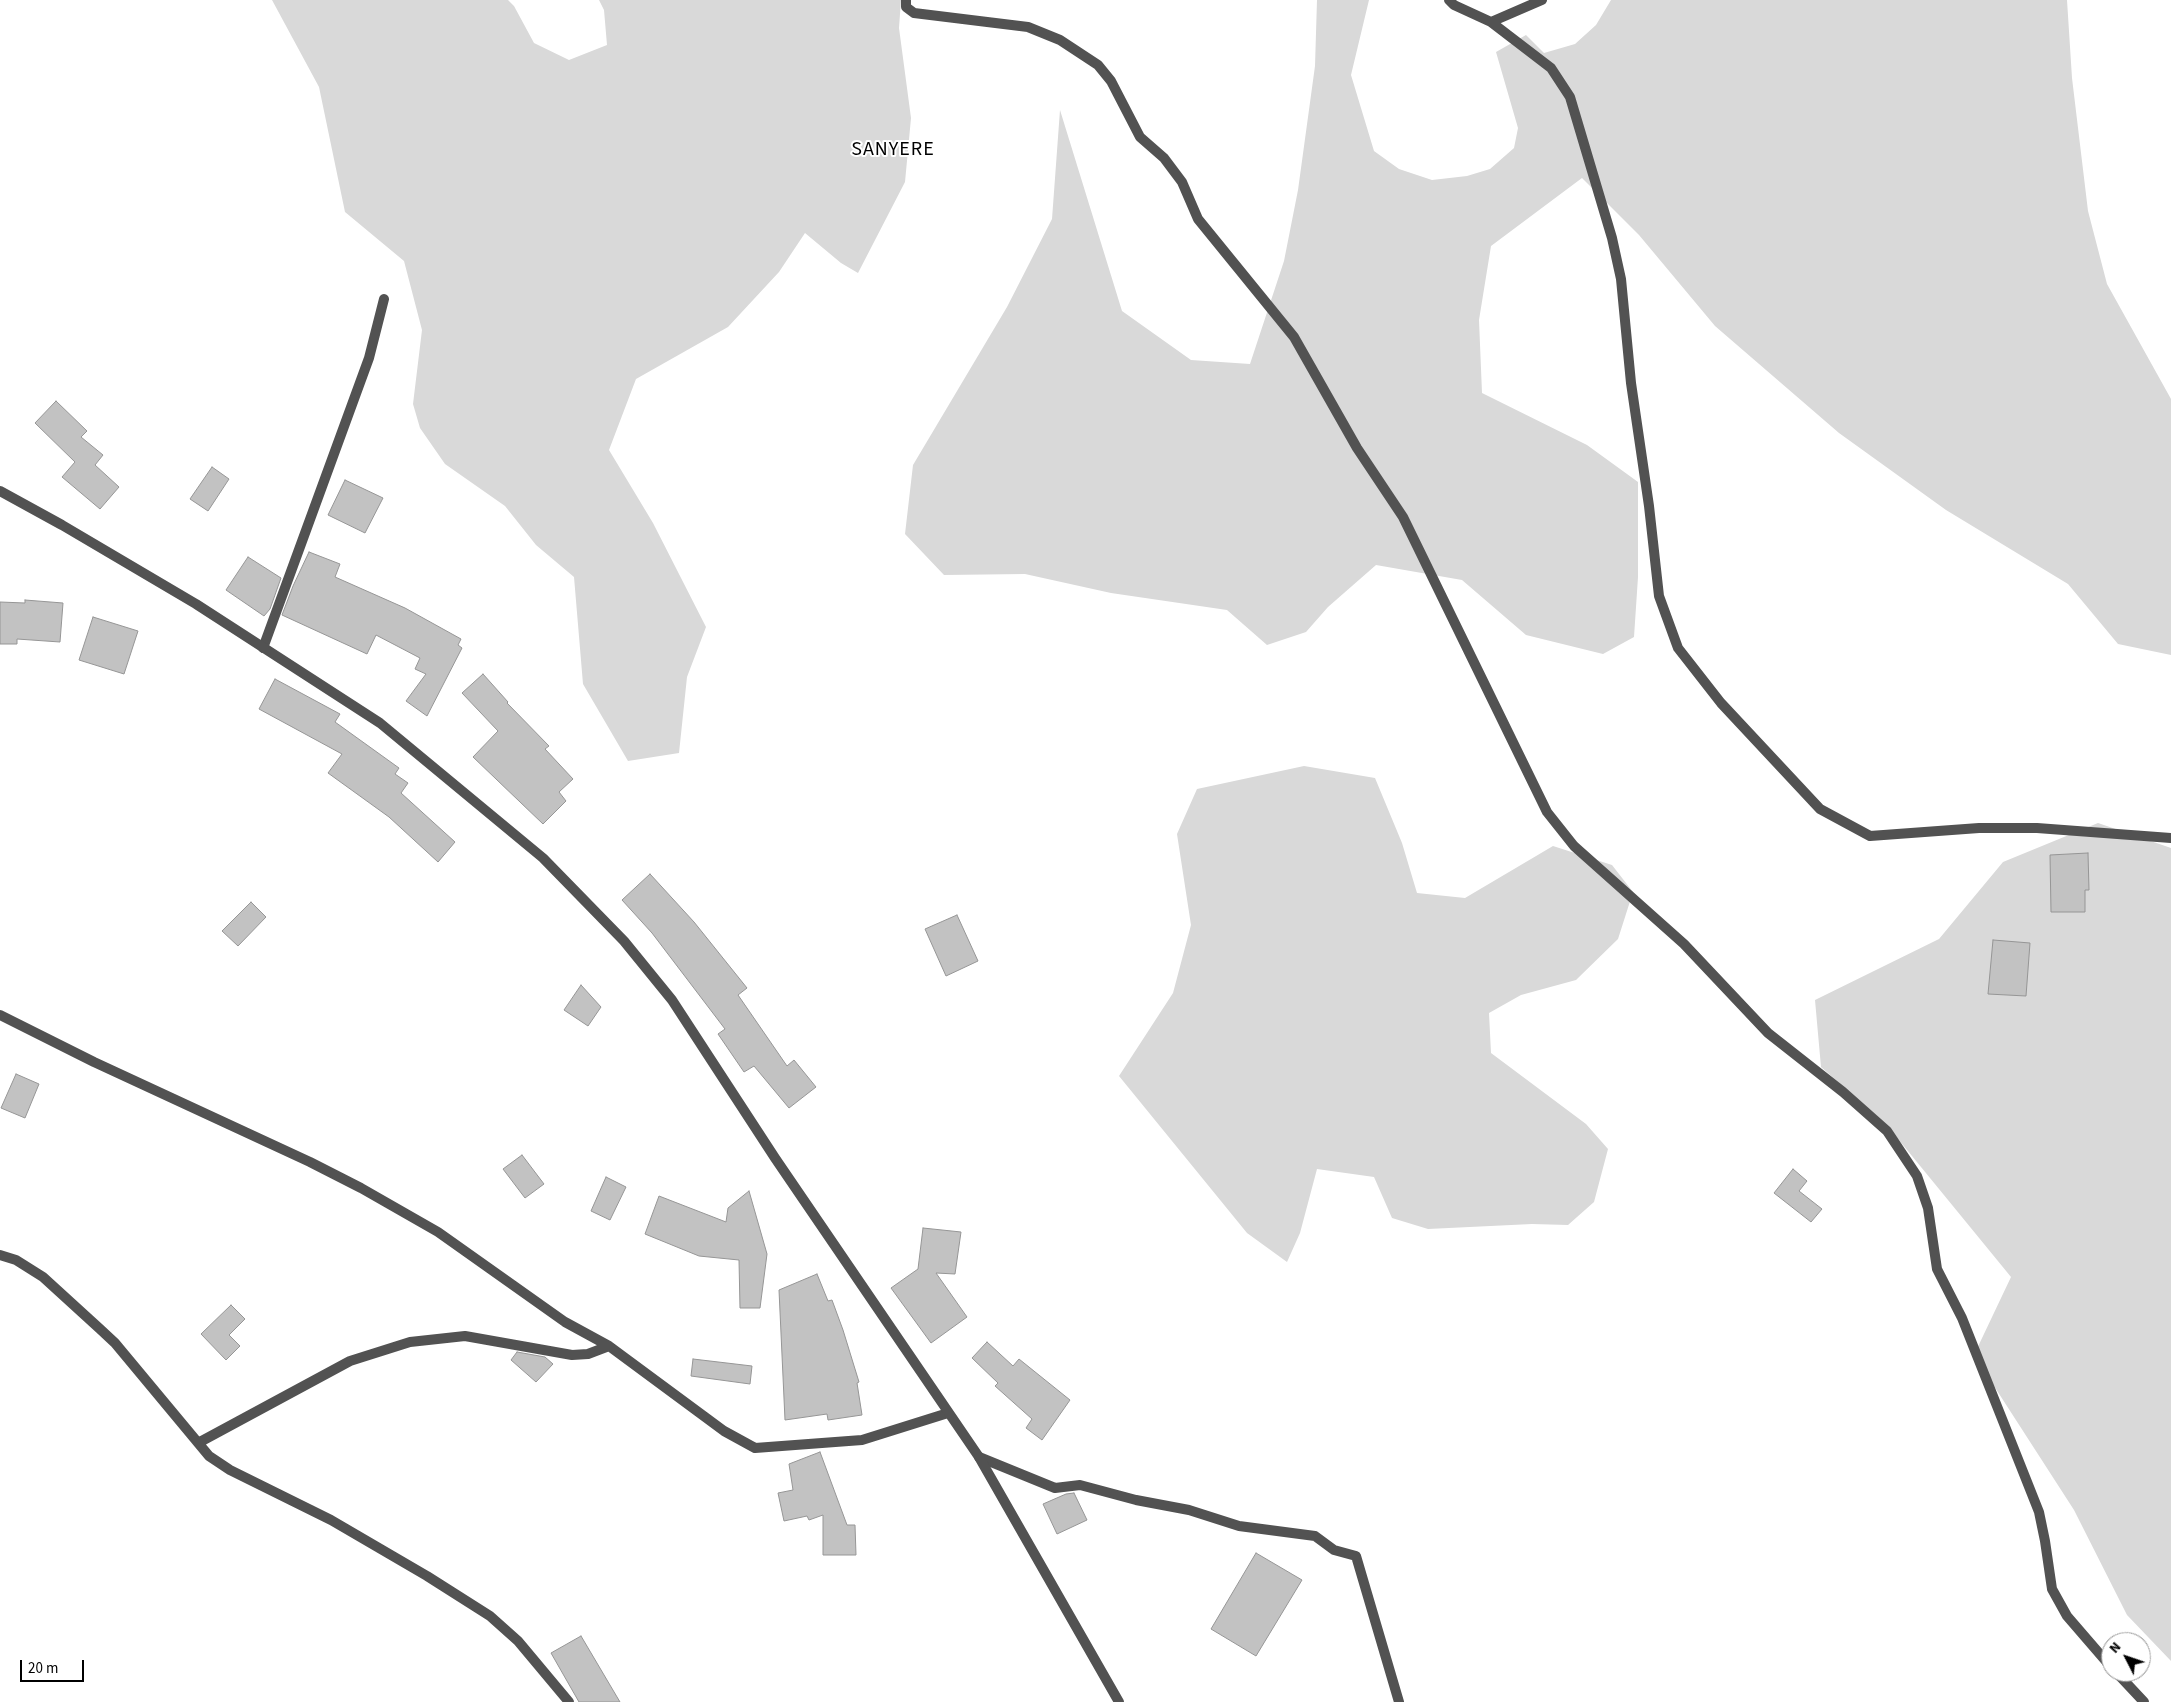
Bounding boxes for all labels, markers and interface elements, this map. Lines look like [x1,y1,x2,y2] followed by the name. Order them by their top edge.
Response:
[850,139,936,163] district label: SANYERE
[2101,1632,2151,1682] north arrow
[2105,1638,2126,1658] text: N
[22,1650,86,1682] scale bar
[28,1658,58,1679] text: 20 m

